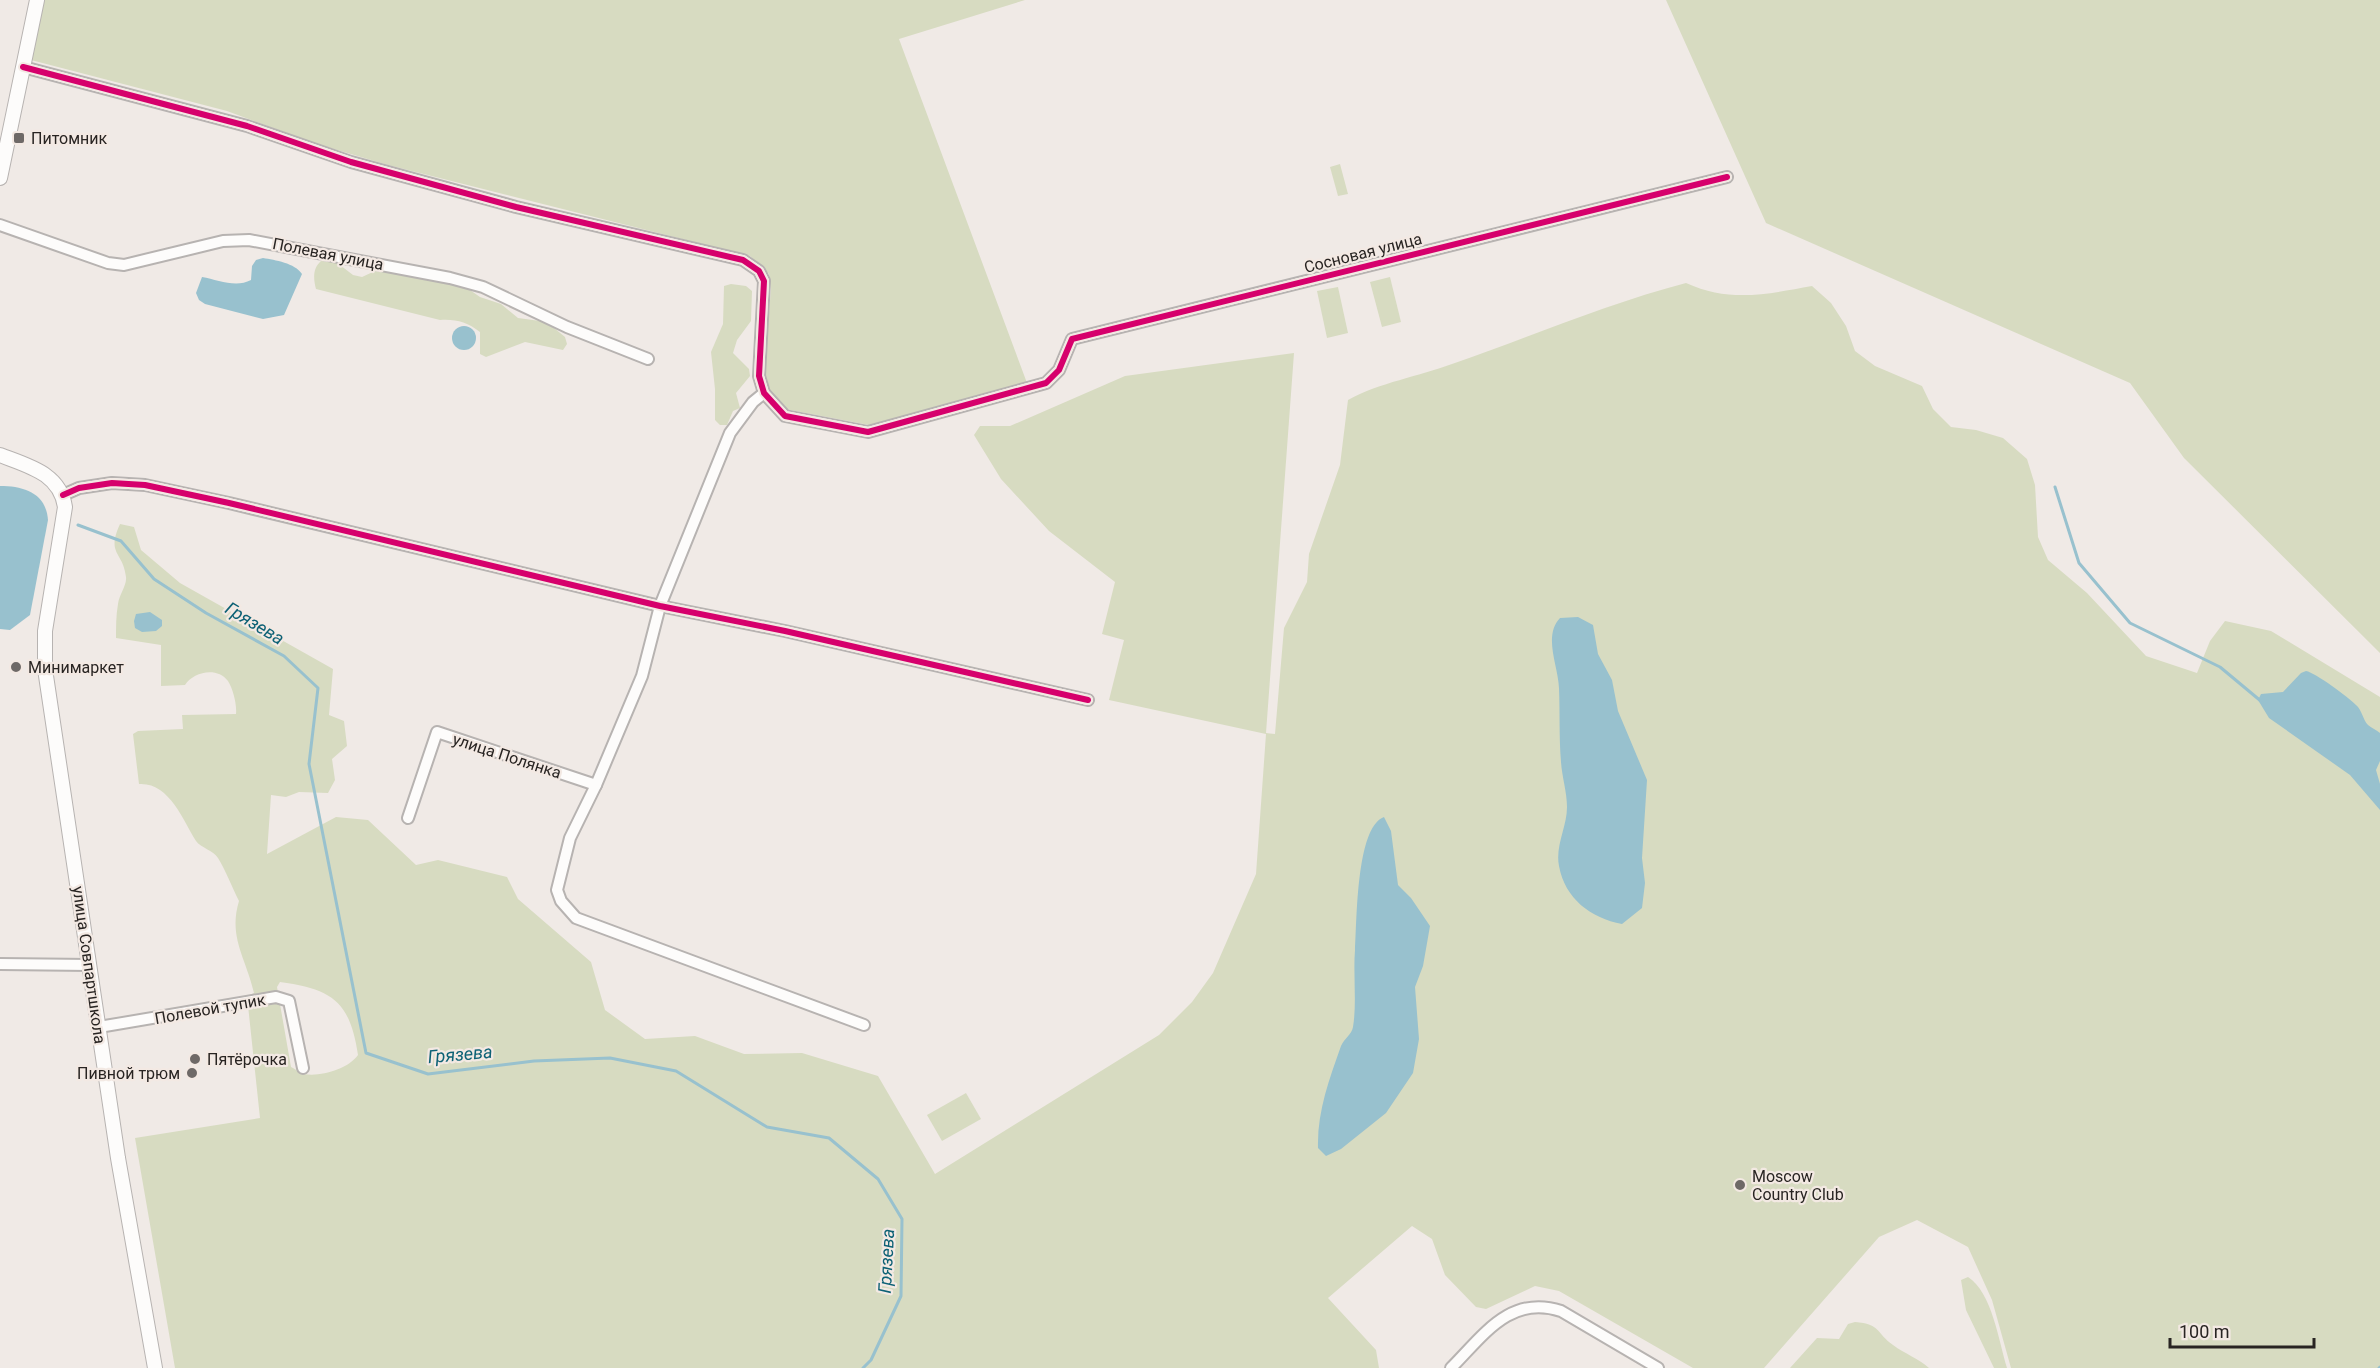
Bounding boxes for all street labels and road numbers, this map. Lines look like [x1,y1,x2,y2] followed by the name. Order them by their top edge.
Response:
[1302,229,1424,277] street label: Сосновая улица
[271,234,385,274] street label: Полевая улица
[450,730,564,782] street label: улица Полянка
[69,885,109,1045] street label: улица Совпартшкола
[153,990,267,1028] street label: Полевой тупик

